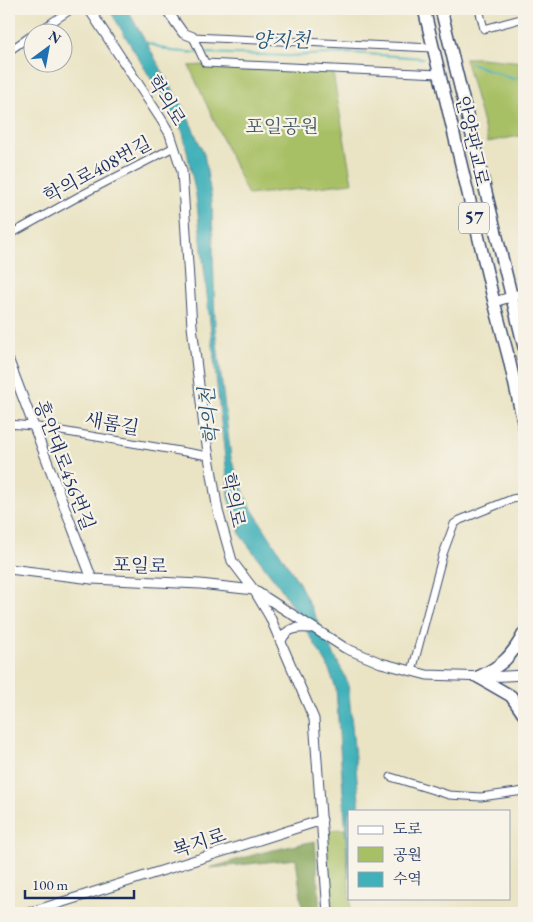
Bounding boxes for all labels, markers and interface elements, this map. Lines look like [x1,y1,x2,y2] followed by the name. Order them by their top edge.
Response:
[22,22,72,72] north arrow
[45,26,65,48] text: N
[252,27,312,53] water label: 양지천
[142,70,191,130] street label: 학의로
[450,94,495,189] street label: 안양판교로
[245,114,319,139] park label: 포일공원
[39,130,156,208] street label: 학의로408번길
[459,202,489,234] road number: 57
[193,384,225,446] water label: 학의천
[28,397,101,534] street label: 흥안대로456번길
[83,406,141,441] street label: 새롬길
[216,471,251,530] street label: 학의로
[112,552,168,579] street label: 포일로
[348,810,510,900] legend
[393,819,422,838] text: 도로
[169,822,229,863] street label: 복지로
[393,845,422,864] text: 공원
[25,867,134,899] scale bar
[393,869,422,888] text: 수역
[32,875,69,894] text: 100 m

